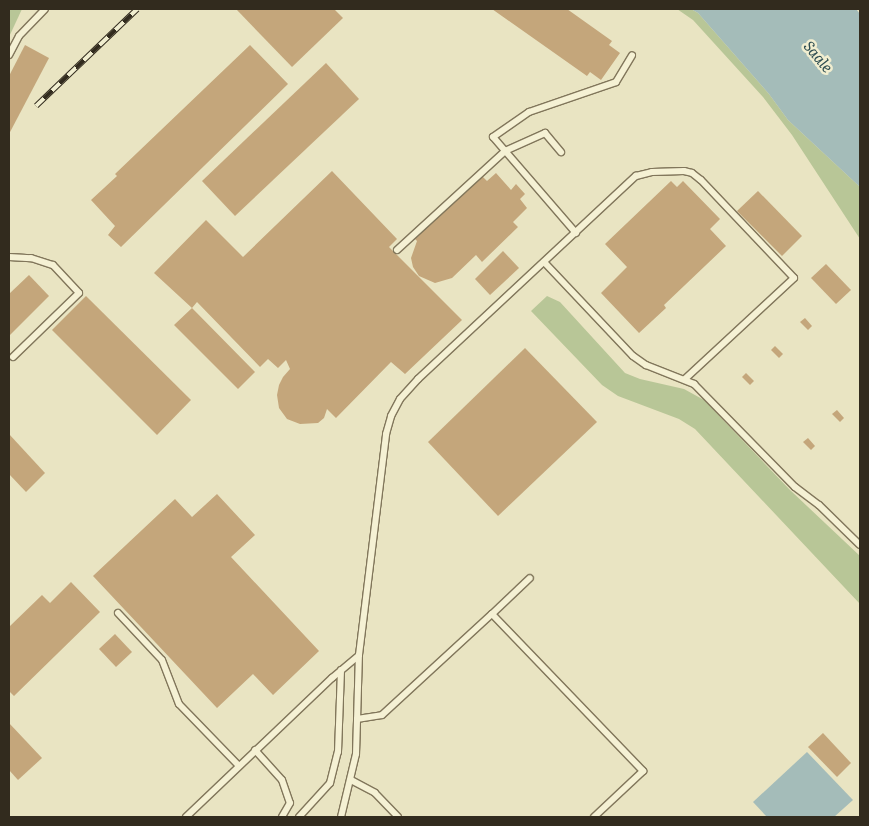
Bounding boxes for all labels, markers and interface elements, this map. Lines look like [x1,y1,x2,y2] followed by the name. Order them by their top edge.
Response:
[801,37,837,75] water label: Saale

